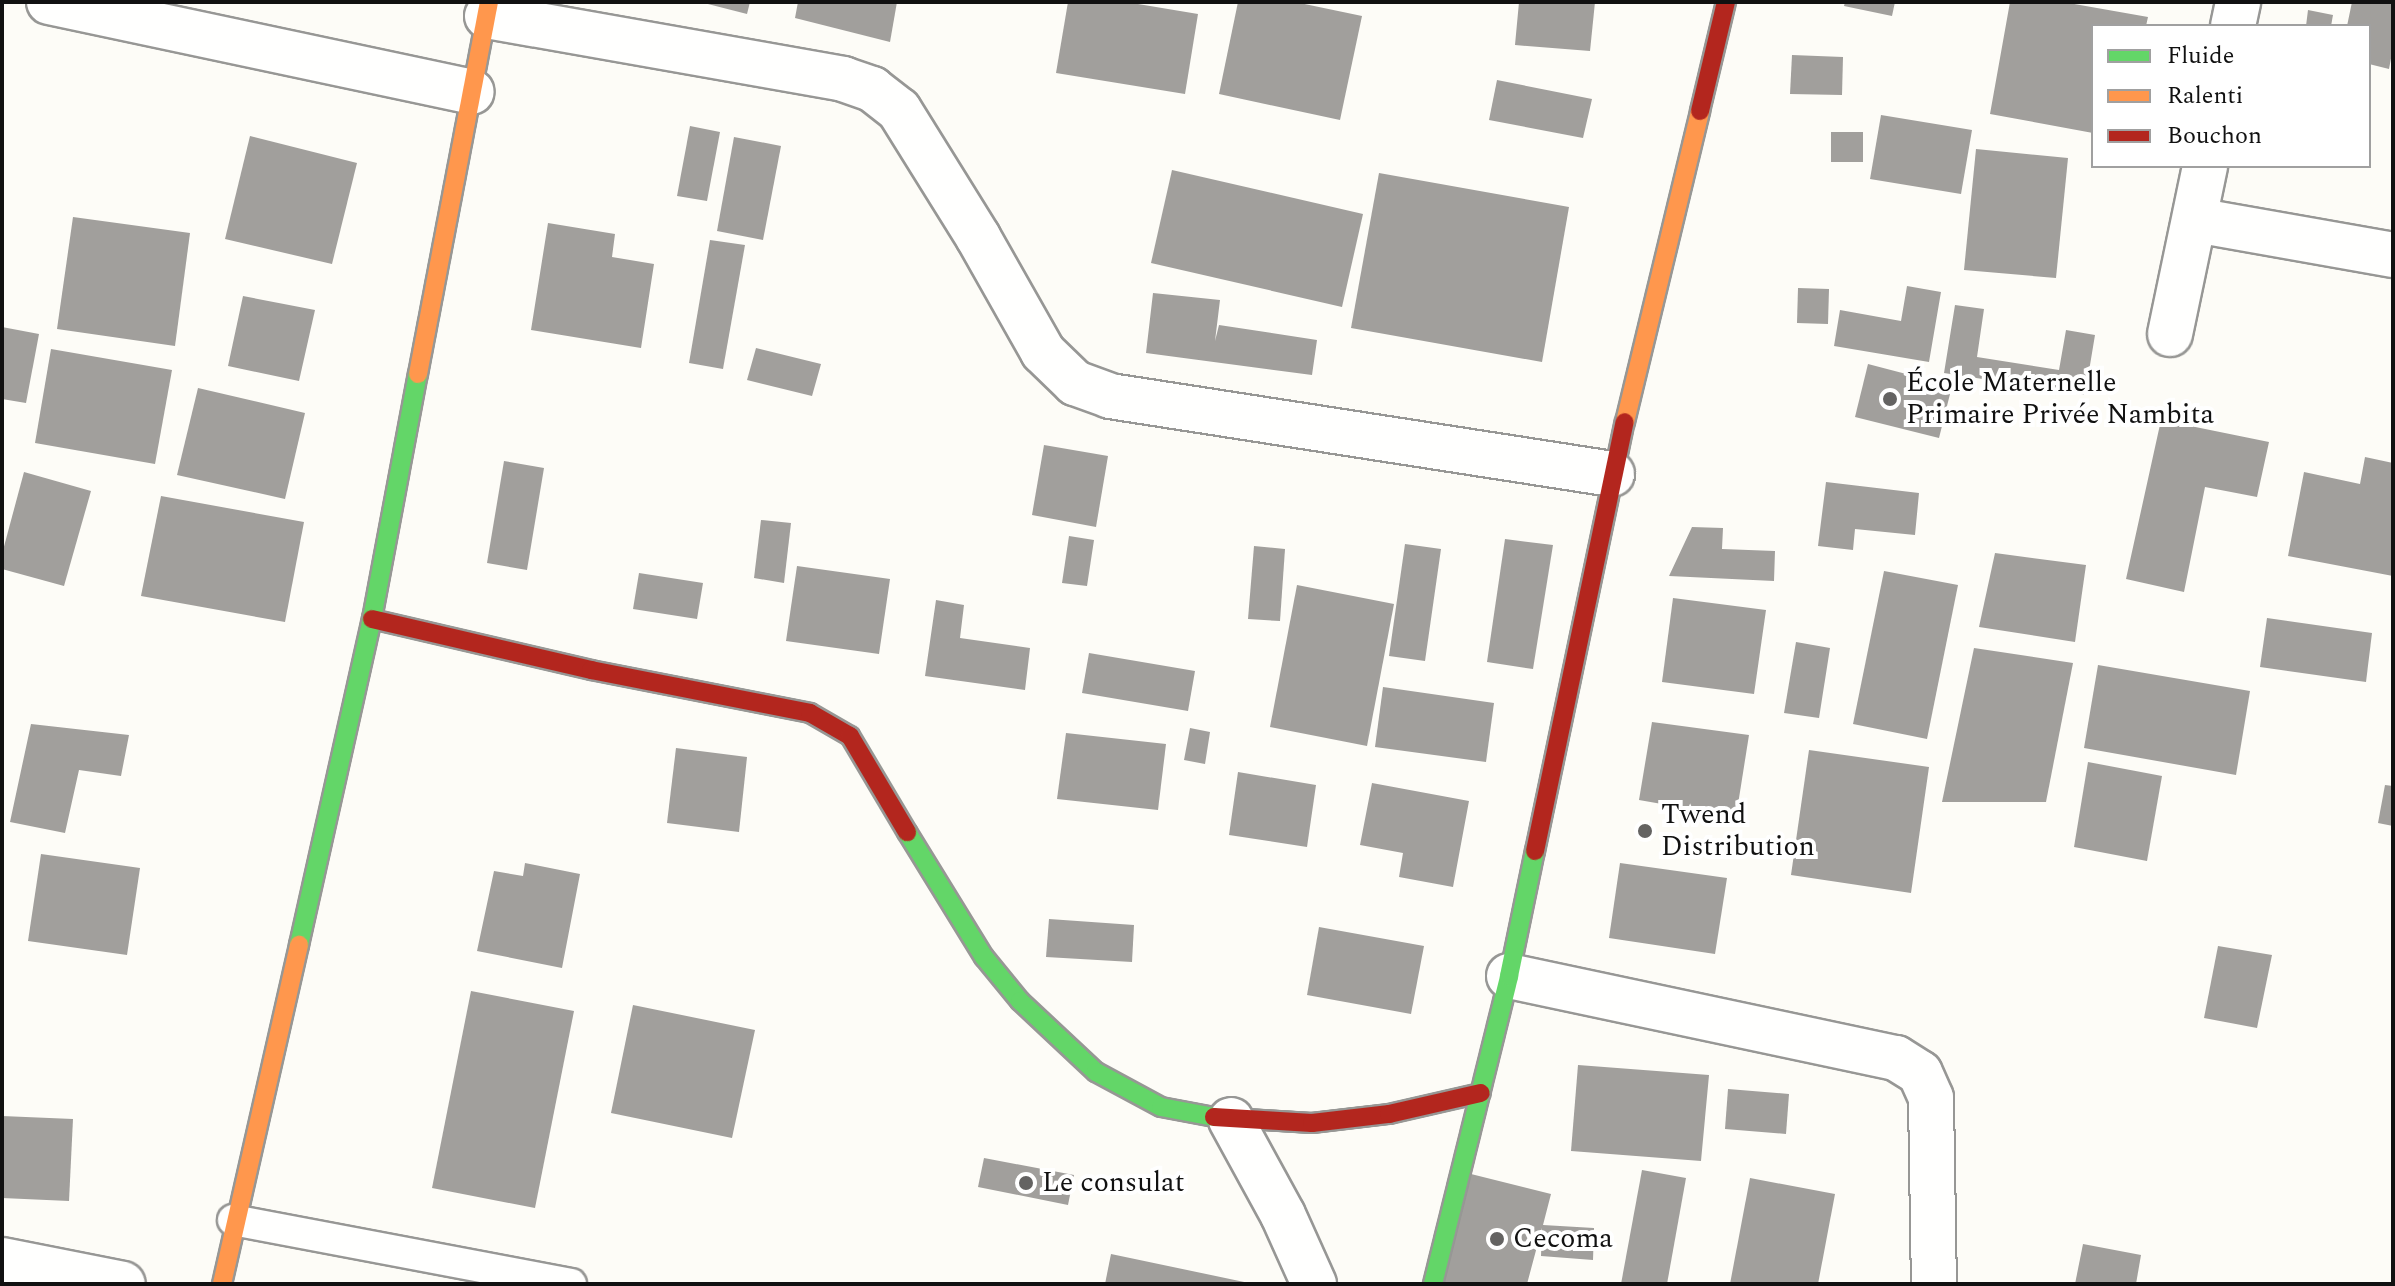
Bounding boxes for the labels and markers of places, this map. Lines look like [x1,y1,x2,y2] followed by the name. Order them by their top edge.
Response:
[1906,366,2214,432] place label: École Maternelle Primaire Privée Nambita
[1881,390,1899,408] marker: École Maternelle Primaire Privée Nambita
[1661,798,1815,864] place label: Twend Distribution
[1636,822,1654,840] marker: Twend Distribution
[1042,1166,1185,1200] place label: Le consulat
[1017,1174,1035,1192] marker: Le consulat
[1513,1222,1613,1256] place label: Cecoma
[1488,1230,1506,1248] marker: Cecoma

